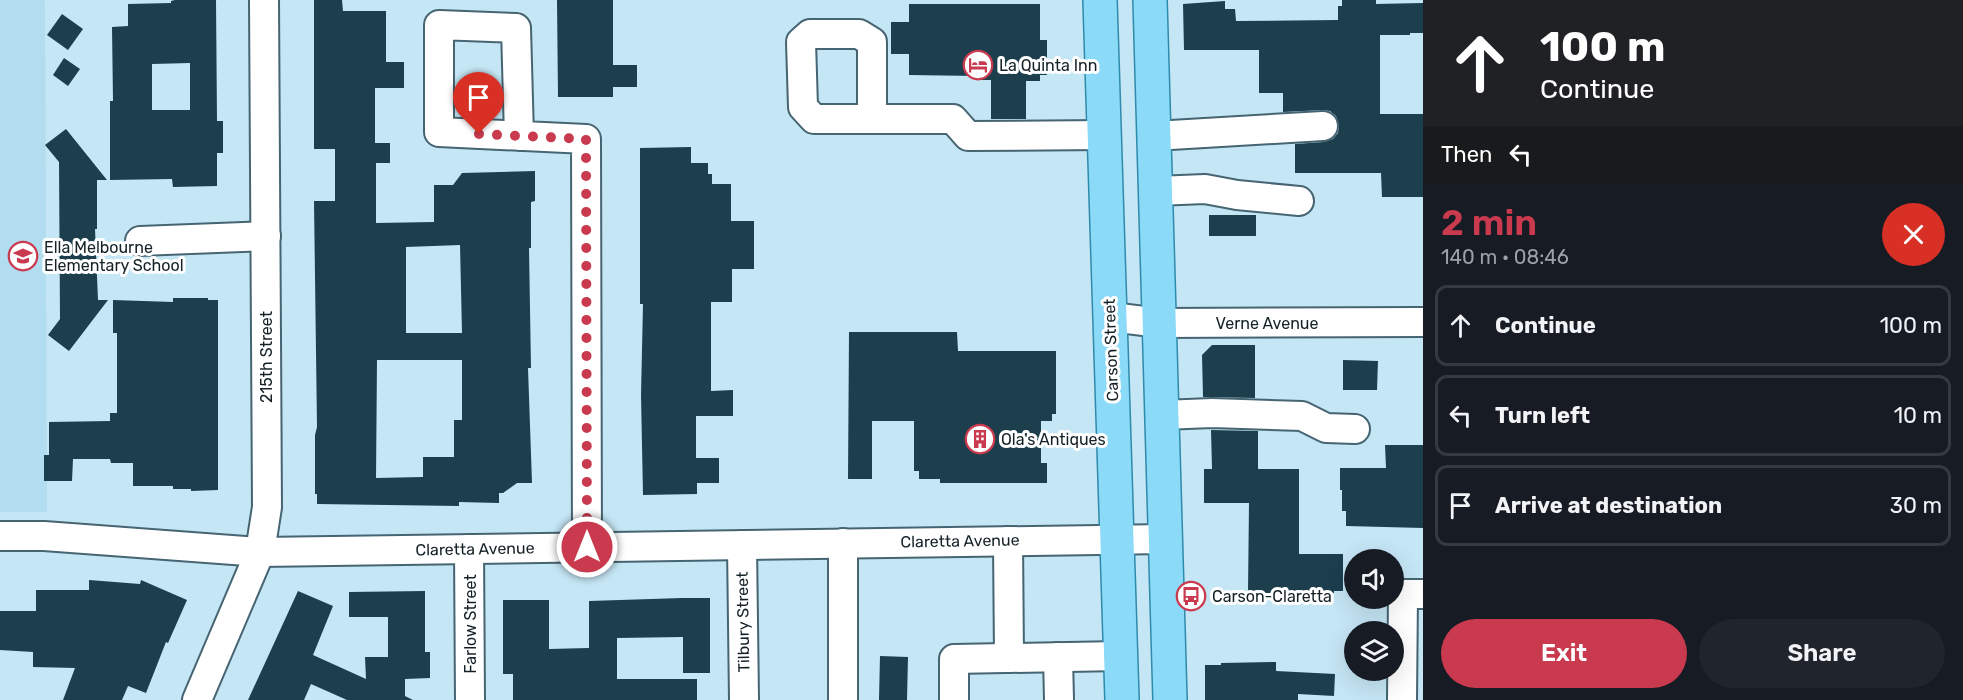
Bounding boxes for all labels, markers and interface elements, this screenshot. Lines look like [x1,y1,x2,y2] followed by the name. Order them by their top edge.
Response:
[1540,22,1665,72] text: 100 m
[1441,24,1519,102] icon: ahead
[962,49,994,81] hotel icon: La Quinta Inn
[999,56,1097,75] place label: La Quinta Inn
[453,72,504,134] pin
[1540,73,1654,105] text: Continue
[462,81,495,114] icon: arrive
[1504,138,1537,171] icon: left
[1441,141,1492,168] text: Then
[1441,201,1537,244] text: 2 min
[1882,203,1945,266] button: close
[44,238,184,275] place label: Ella Melbourne Elementary School
[7,240,39,272] school or university icon: Ella Melbourne Elementary School
[1441,245,1569,269] text: 140 m · 08:46
[1100,298,1122,402] street label: Carson Street
[1444,309,1477,342] icon: ahead
[257,311,276,403] street label: 215th Street
[1495,312,1596,339] text: Continue
[1880,312,1942,339] text: 100 m
[1216,314,1318,333] street label: Verne Avenue
[1444,399,1477,432] icon: left
[1495,402,1590,429] text: Turn left
[1894,402,1942,429] text: 10 m
[964,423,996,455] building icon: Ola's Antiques
[1001,430,1106,449] place label: Ola's Antiques
[1444,489,1477,522] icon: arrive
[1495,492,1722,519] text: Arrive at destination
[1890,492,1942,519] text: 30 m
[555,515,619,579] position arrow
[900,530,1020,552] street label: Claretta Avenue
[415,538,535,560] street label: Claretta Avenue
[1344,549,1404,681] map controls
[1344,549,1404,609] button: sound
[733,571,753,673] street label: Tilbury Street
[461,574,480,674] street label: Farlow Street
[1175,580,1207,612] bus stop icon: Carson-Claretta
[1212,587,1332,606] place label: Carson-Claretta
[1441,619,1687,688] button: Exit
[1699,619,1945,688] button: Share
[1344,621,1404,681] button: layers

